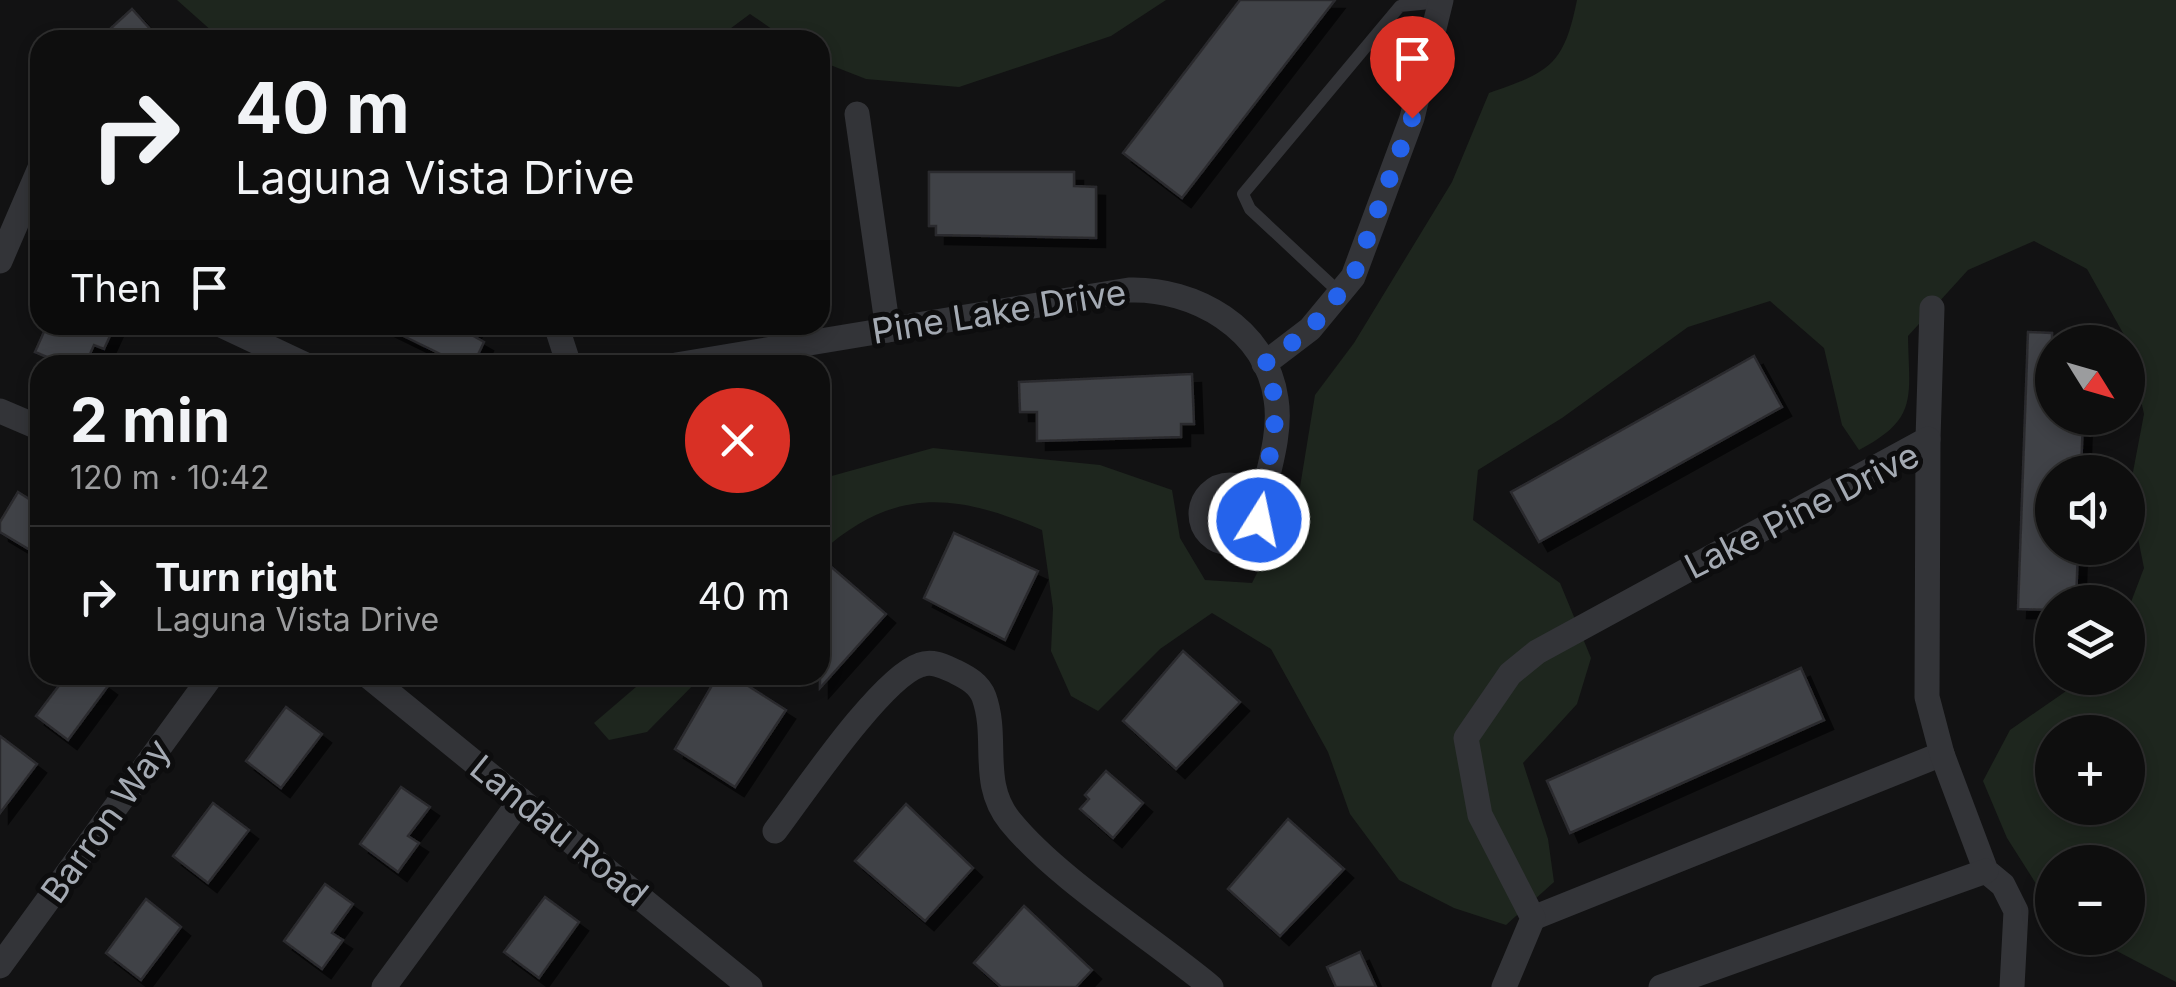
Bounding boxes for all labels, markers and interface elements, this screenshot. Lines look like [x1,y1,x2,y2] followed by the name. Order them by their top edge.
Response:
[1370,16,1455,119] pin
[1385,31,1440,86] icon: arrive
[235,65,410,150] text: 40 m
[70,70,200,200] icon: right
[235,150,635,205] text: Laguna Vista Drive
[182,260,237,315] icon: arrive
[70,265,162,311] text: Then
[869,270,1129,352] street label: Pine Lake Drive
[2035,325,2145,435] north arrow
[2035,325,2145,955] map controls
[70,384,230,456] text: 2 min
[685,388,790,493] button: close
[1678,433,1925,587] street label: Lake Pine Drive
[2035,455,2145,565] button: sound
[70,458,270,497] text: 120 m · 10:42
[1207,468,1311,572] position arrow
[155,554,337,600] text: Turn right
[70,569,125,624] icon: right
[698,573,790,619] text: 40 m
[2035,585,2145,695] button: layers
[155,600,439,639] text: Laguna Vista Drive
[2035,715,2145,825] button: +
[32,730,179,910] street label: Barron Way
[462,746,657,915] street label: Landau Road
[2035,845,2145,955] button: −

